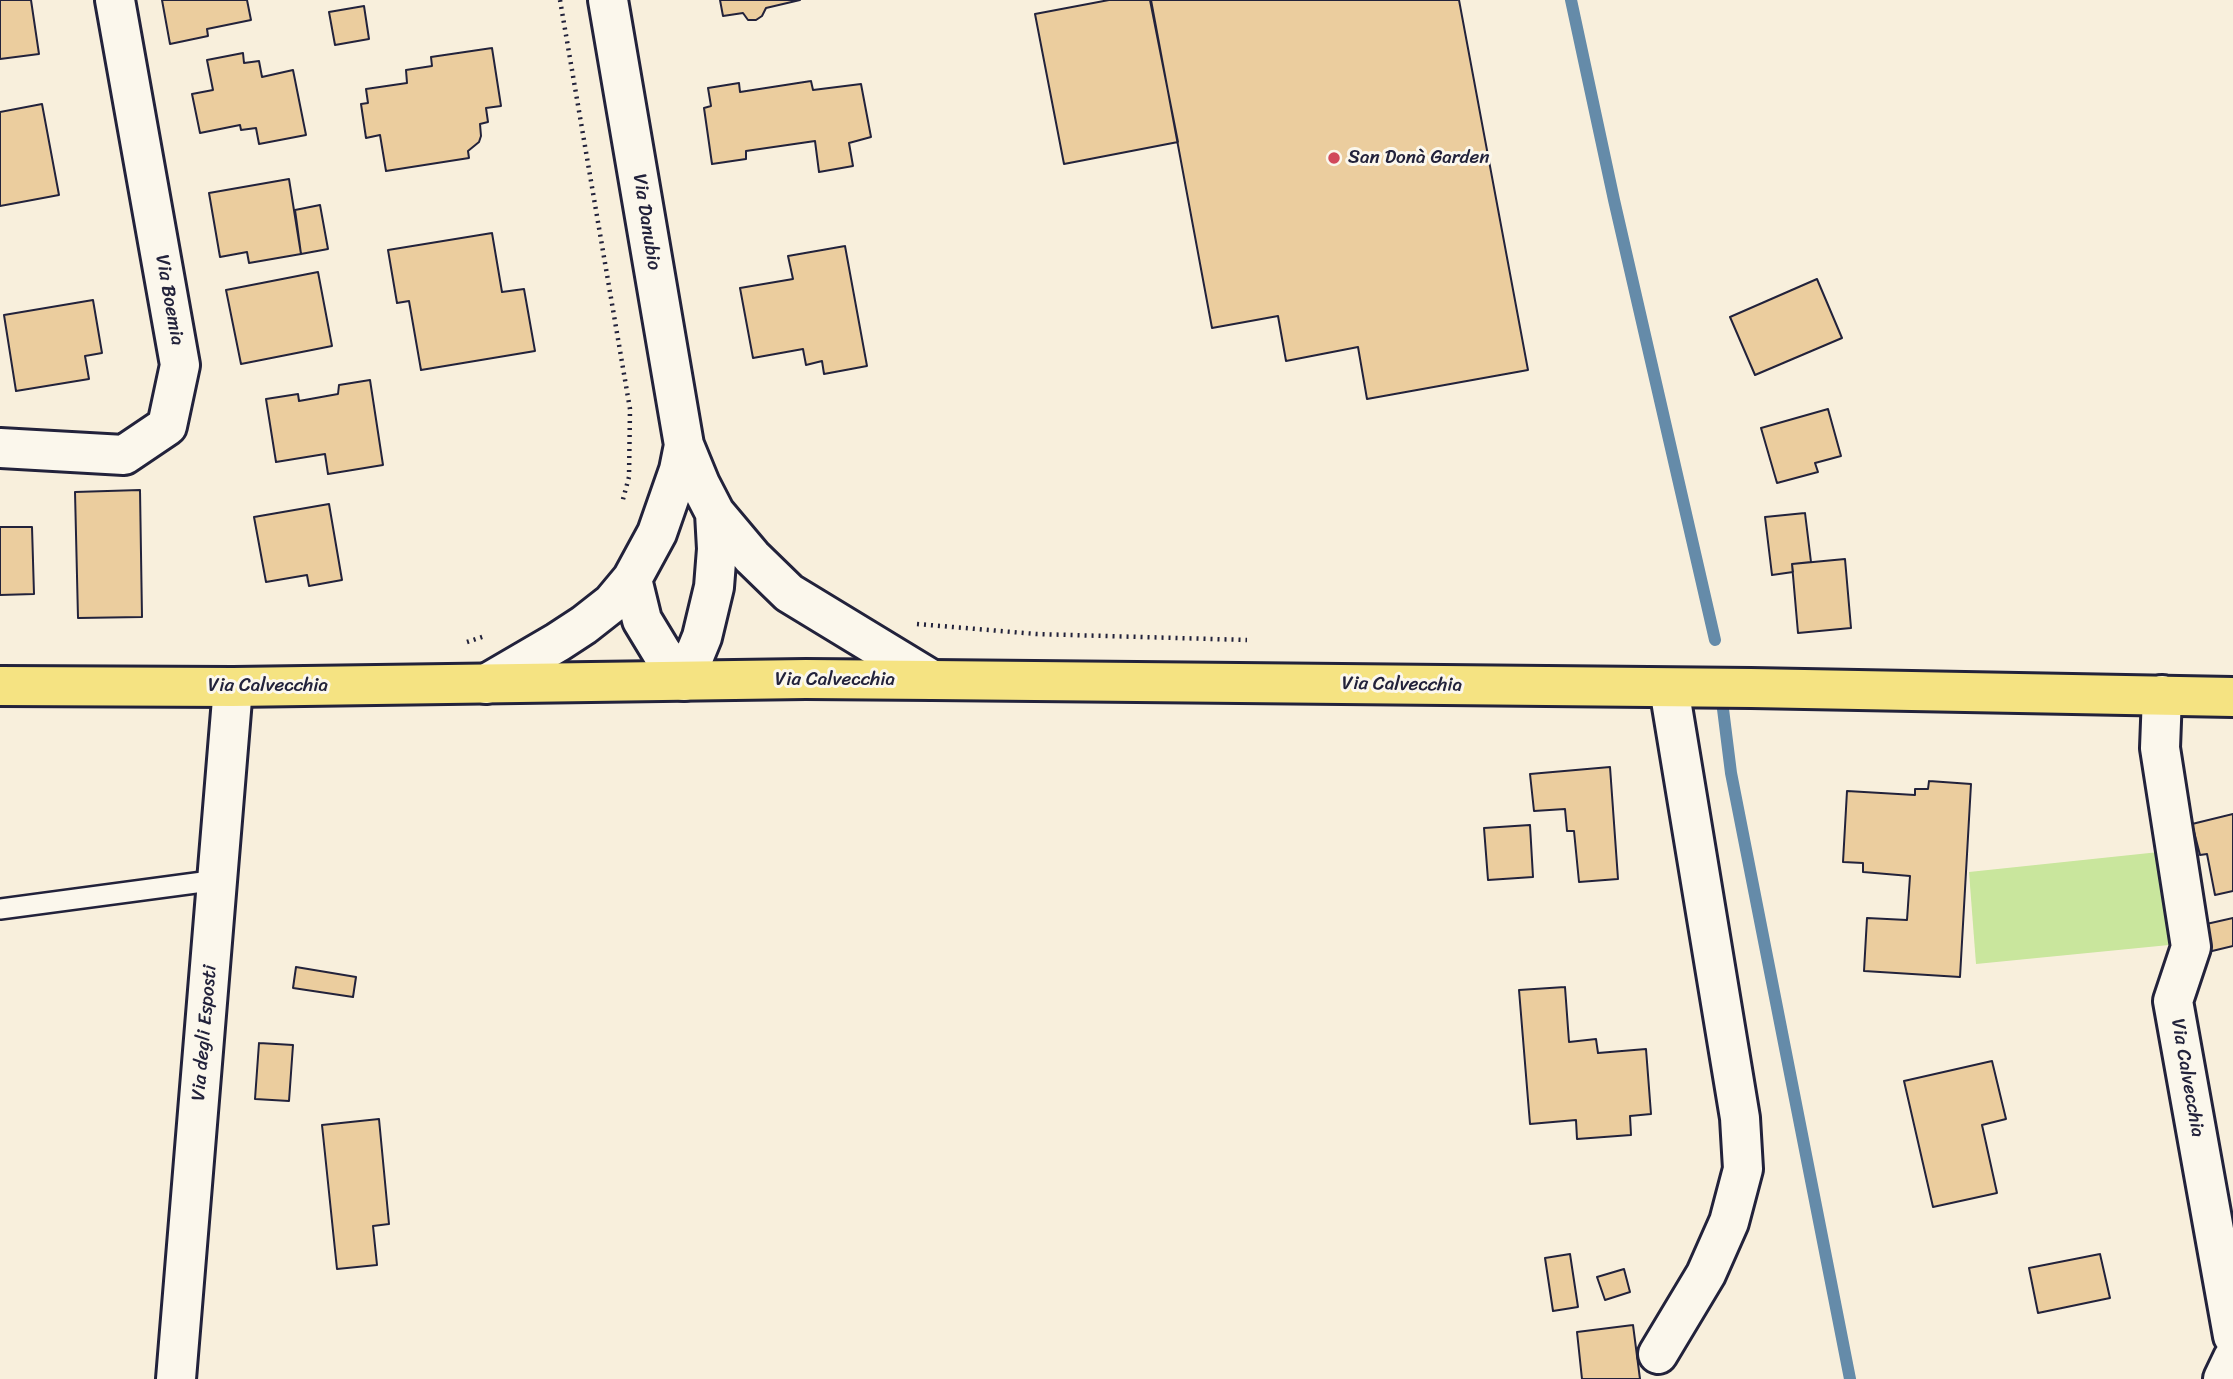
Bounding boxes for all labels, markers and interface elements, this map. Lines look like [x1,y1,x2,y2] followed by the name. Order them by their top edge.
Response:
[1348,147,1490,169] place label: San Donà Garden
[1326,150,1342,166] marker: San Donà Garden
[627,172,665,272] street label: Via Danubio
[150,253,188,347] street label: Via Boemia
[775,669,895,691] street label: Via Calvecchia
[1342,673,1462,697] street label: Via Calvecchia
[208,675,328,697] street label: Via Calvecchia
[188,964,222,1102] street label: Via degli Esposti
[2165,1017,2209,1139] street label: Via Calvecchia

